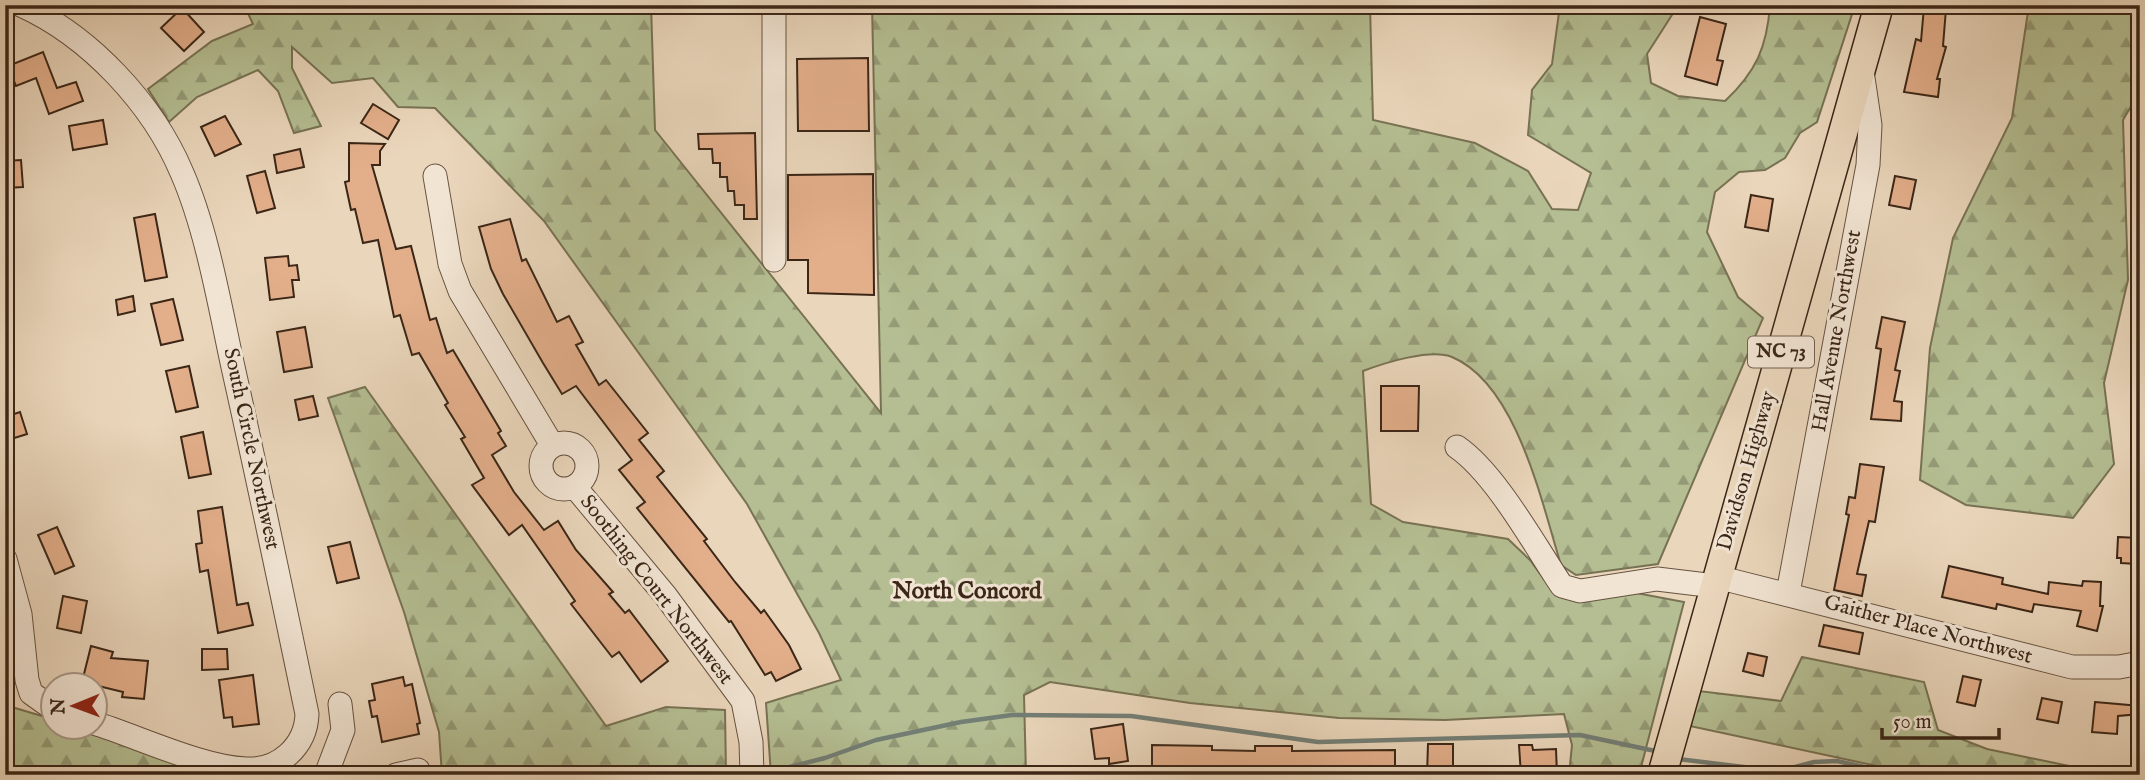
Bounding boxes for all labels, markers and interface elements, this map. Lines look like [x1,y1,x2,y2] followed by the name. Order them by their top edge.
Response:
[1806,228,1868,434] street label: Hall Avenue Northwest
[1748,336,1814,368] road number: NC 73
[216,346,286,552] street label: South Circle Northwest
[1711,387,1783,554] street label: Davidson Highway
[573,490,739,690] street label: Soothing Court Northwest
[891,577,1042,606] district label: North Concord
[1821,589,2035,671] street label: Gaither Place Northwest
[38,672,108,742] north arrow
[1882,696,2000,740] scale bar
[47,697,71,716] text: N
[1893,709,1932,736] text: 50 m

